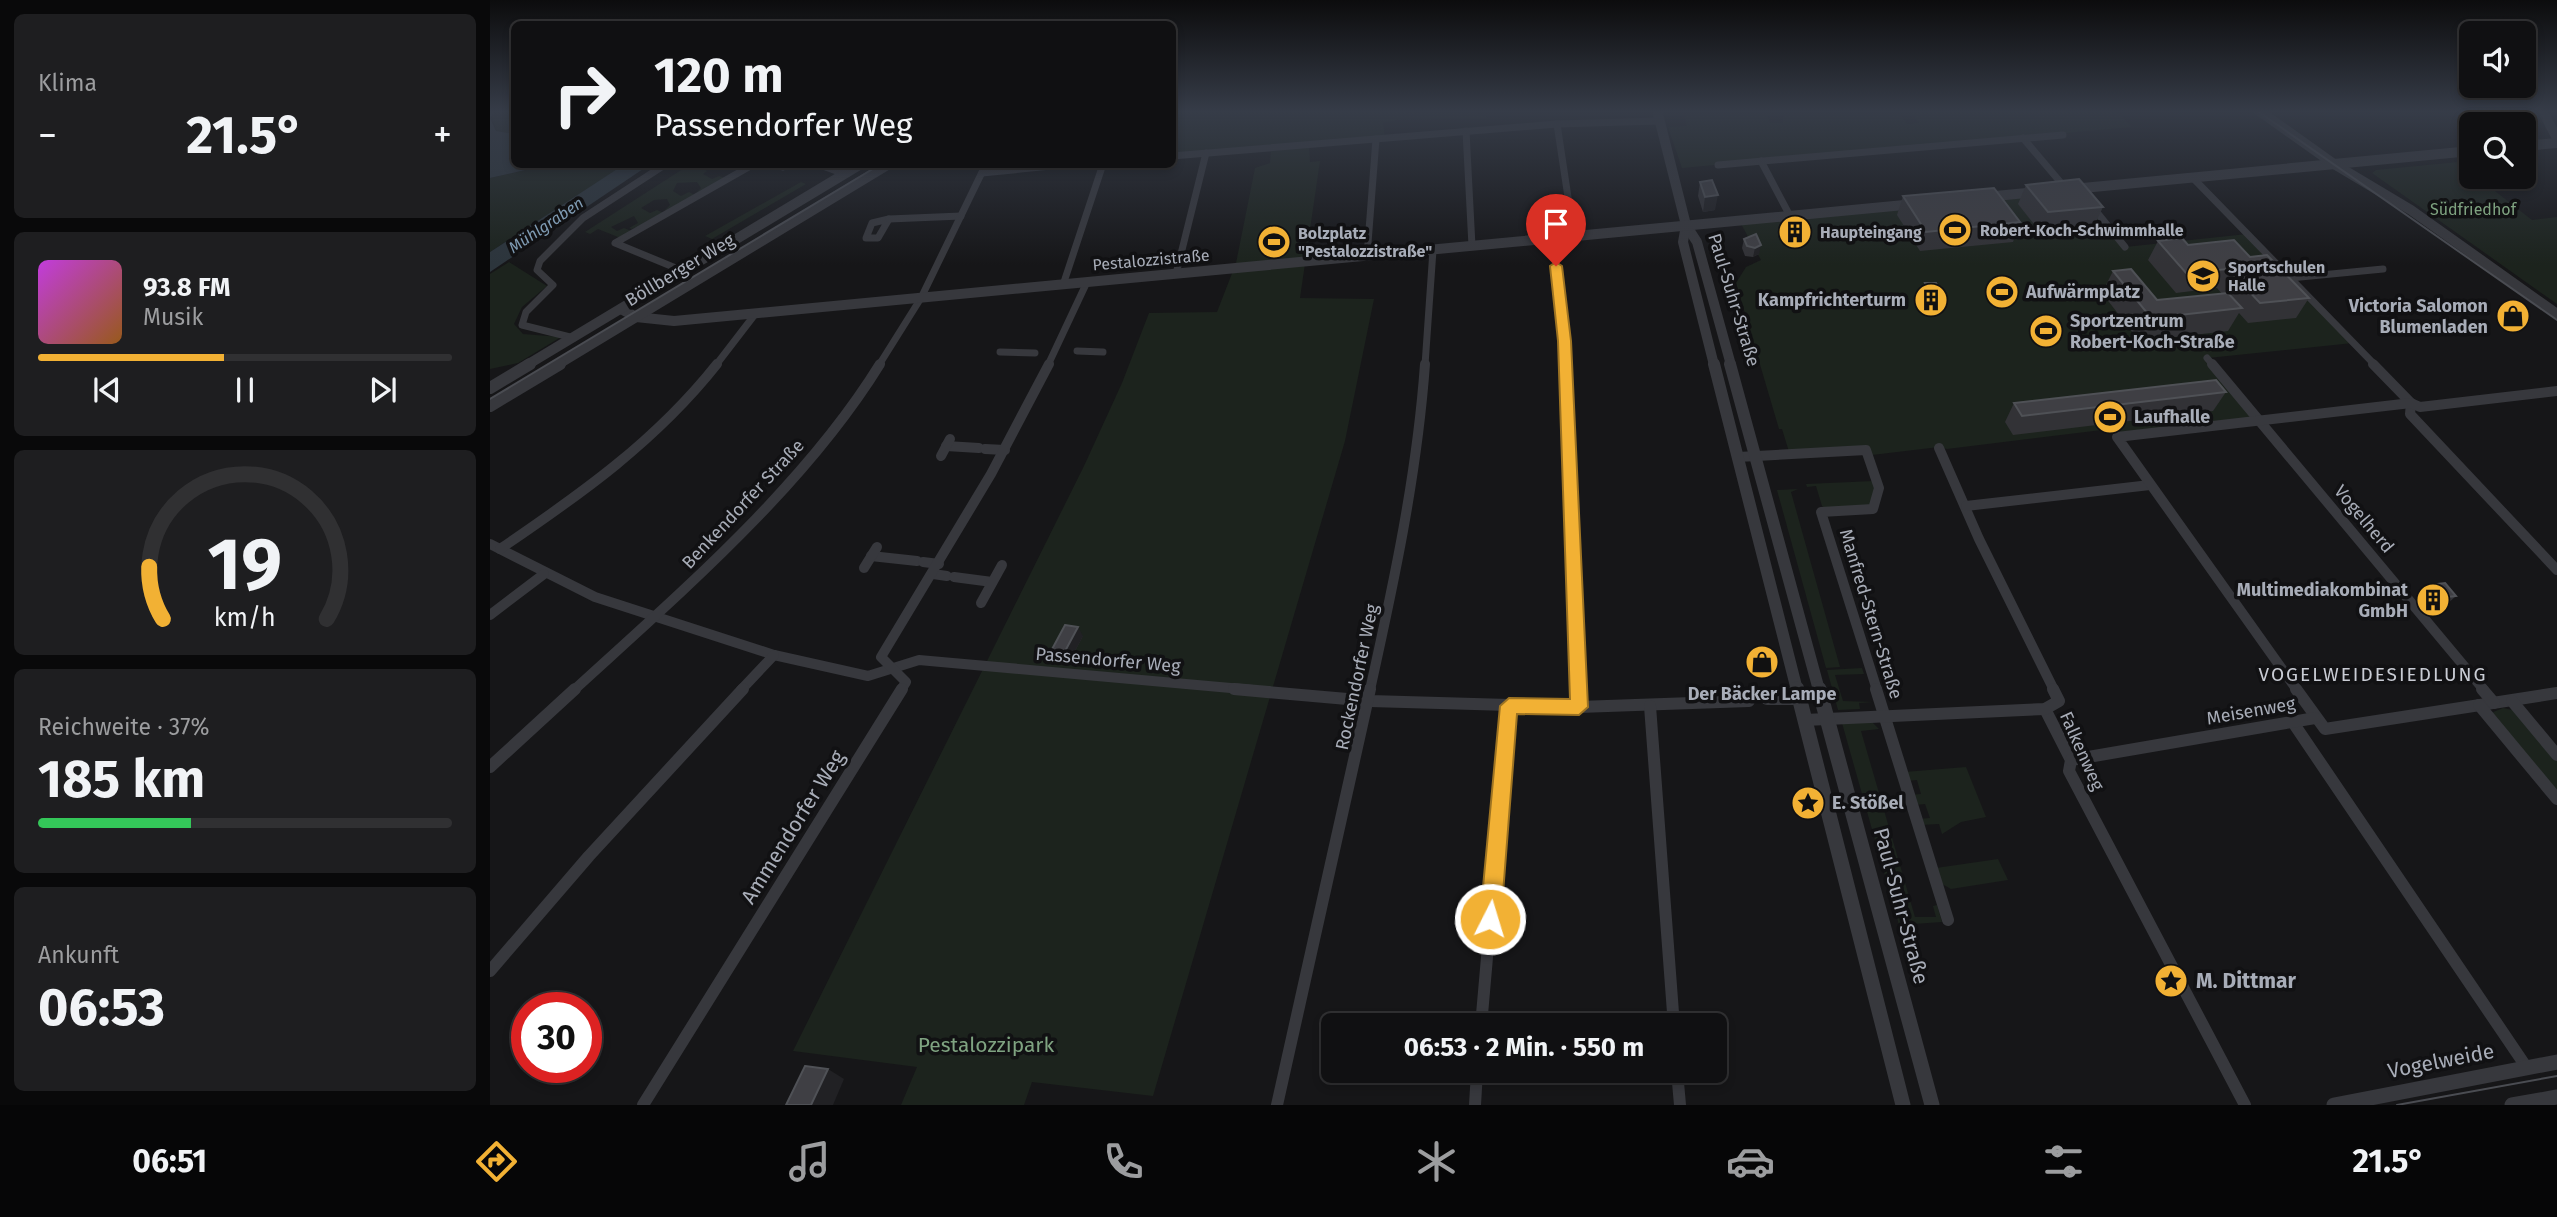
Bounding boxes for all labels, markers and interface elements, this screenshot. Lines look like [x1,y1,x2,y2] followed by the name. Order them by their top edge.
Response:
[2459,21,2536,189] map controls
[2459,21,2536,98] button: sound
[654,46,784,105] text: 120 m
[539,49,630,140] icon: right
[38,69,97,97] text: Klima
[186,104,304,167] text: 21.5°
[654,106,913,144] text: Passendorfer Weg
[38,112,57,158] text: −
[433,112,452,158] text: +
[2459,112,2536,189] button: search
[505,193,587,257] water label: Mühlgraben
[1526,194,1586,266] pin
[2430,200,2518,219] park label: Südfriedhof
[1537,205,1575,243] icon: arrive
[1936,211,1974,249] sports icon: Robert-Koch-Schwimmhalle
[1776,213,1814,251] building icon: Haupteingang
[1980,221,2184,240] place label: Robert-Koch-Schwimmhalle
[1255,223,1293,261] sports icon: Bolzplatz "Pestalozzistraße"
[1820,223,1922,242] place label: Haupteingang
[1298,224,1432,261] place label: Bolzplatz "Pestalozzistraße"
[621,228,739,311] street label: Böllberger Weg
[1703,231,1765,369] street label: Paul-Suhr-Straße
[1092,245,1210,275] street label: Pestalozzistraße
[2184,257,2222,295] school or university icon: Sportschulen Halle
[2228,258,2325,295] place label: Sportschulen Halle
[143,272,231,303] text: 93.8 FM
[1983,273,2021,311] sports icon: Aufwärmplatz
[1912,281,1950,319] building icon: Kampfrichterturm
[2025,281,2140,303] place label: Aufwärmplatz
[1758,289,1906,311] place label: Kampfrichterturm
[2348,295,2488,338] place label: Victoria Salomon Blumenladen
[2494,297,2532,335] shop icon: Victoria Salomon Blumenladen
[143,303,203,331] text: Musik
[2070,310,2235,353] place label: Sportzentrum Robert-Koch-Straße
[2027,312,2065,350] sports icon: Sportzentrum Robert-Koch-Straße
[88,371,126,409] icon: previous
[226,371,264,409] icon: pause
[364,371,402,409] icon: next
[2091,398,2129,436] sports icon: Laufhalle
[2134,406,2210,428] place label: Laufhalle
[677,435,809,573] street label: Benkendorfer Straße
[2329,481,2399,557] street label: Vogelherd
[208,521,282,608] text: 19
[1835,526,1907,702] street label: Manfred-Stern-Straße
[2237,579,2409,622] place label: Multimediakombinat GmbH
[2414,581,2452,619] building icon: Multimediakombinat GmbH
[1331,601,1383,752] street label: Rockendorfer Weg
[214,602,276,632] text: km/h
[1035,643,1182,677] street label: Passendorfer Weg
[1743,643,1781,681] shop icon: Der Bäcker Lampe
[2258,663,2488,686] district label: VOGELWEIDESIEDLUNG
[1688,683,1836,705] place label: Der Bäcker Lampe
[2205,692,2298,730] street label: Meisenweg
[2055,708,2109,794] street label: Falkenweg
[38,713,210,741] text: Reichweite · 37%
[735,745,851,909] street label: Ammendorfer Weg
[38,748,205,811] text: 185 km
[1789,784,1827,822] place icon: E. Stößel
[1832,792,1904,814] place label: E. Stößel
[1868,825,1934,987] street label: Paul-Suhr-Straße
[1453,882,1527,956] position arrow
[38,941,119,969] text: Ankunft
[2152,962,2190,1000] place icon: M. Dittmar
[2196,968,2297,994] place label: M. Dittmar
[38,976,165,1039] text: 06:53
[511,992,602,1083] speed limit sign: 30
[918,1032,1054,1058] park label: Pestalozzipark
[1404,1032,1644,1063] text: 06:53 · 2 Min. · 550 m
[2385,1038,2497,1084] street label: Vogelweide
[472,1137,521,1186] icon: directions
[785,1137,834,1186] icon: music
[1099,1137,1148,1186] icon: phone
[1412,1137,1461,1186] icon: climate
[1726,1137,1775,1186] icon: car
[2039,1137,2088,1186] icon: filters
[132,1142,207,1180] text: 06:51
[2353,1142,2425,1180] text: 21.5°

